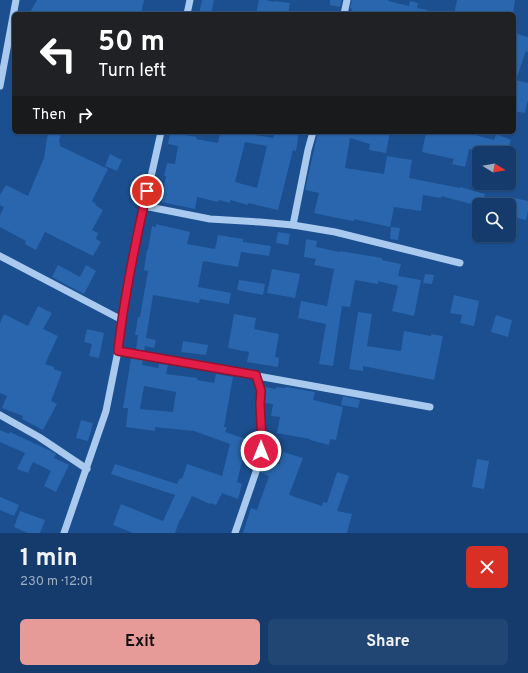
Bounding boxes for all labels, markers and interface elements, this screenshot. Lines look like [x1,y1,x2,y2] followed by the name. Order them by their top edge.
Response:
[98,25,165,61] text: 50 m
[32,28,84,80] icon: left
[98,60,166,83] text: Turn left
[74,104,96,126] icon: right
[32,106,66,125] text: Then
[472,146,516,190] north arrow
[472,146,516,242] map controls
[130,174,164,208] pin
[136,180,158,202] icon: arrive
[472,198,516,242] button: search
[240,430,282,472] position arrow
[20,544,78,574] text: 1 min
[466,546,508,588] button: close
[20,574,93,590] text: 230 m · 12:01
[20,619,260,665] button: Exit
[268,619,508,665] button: Share

